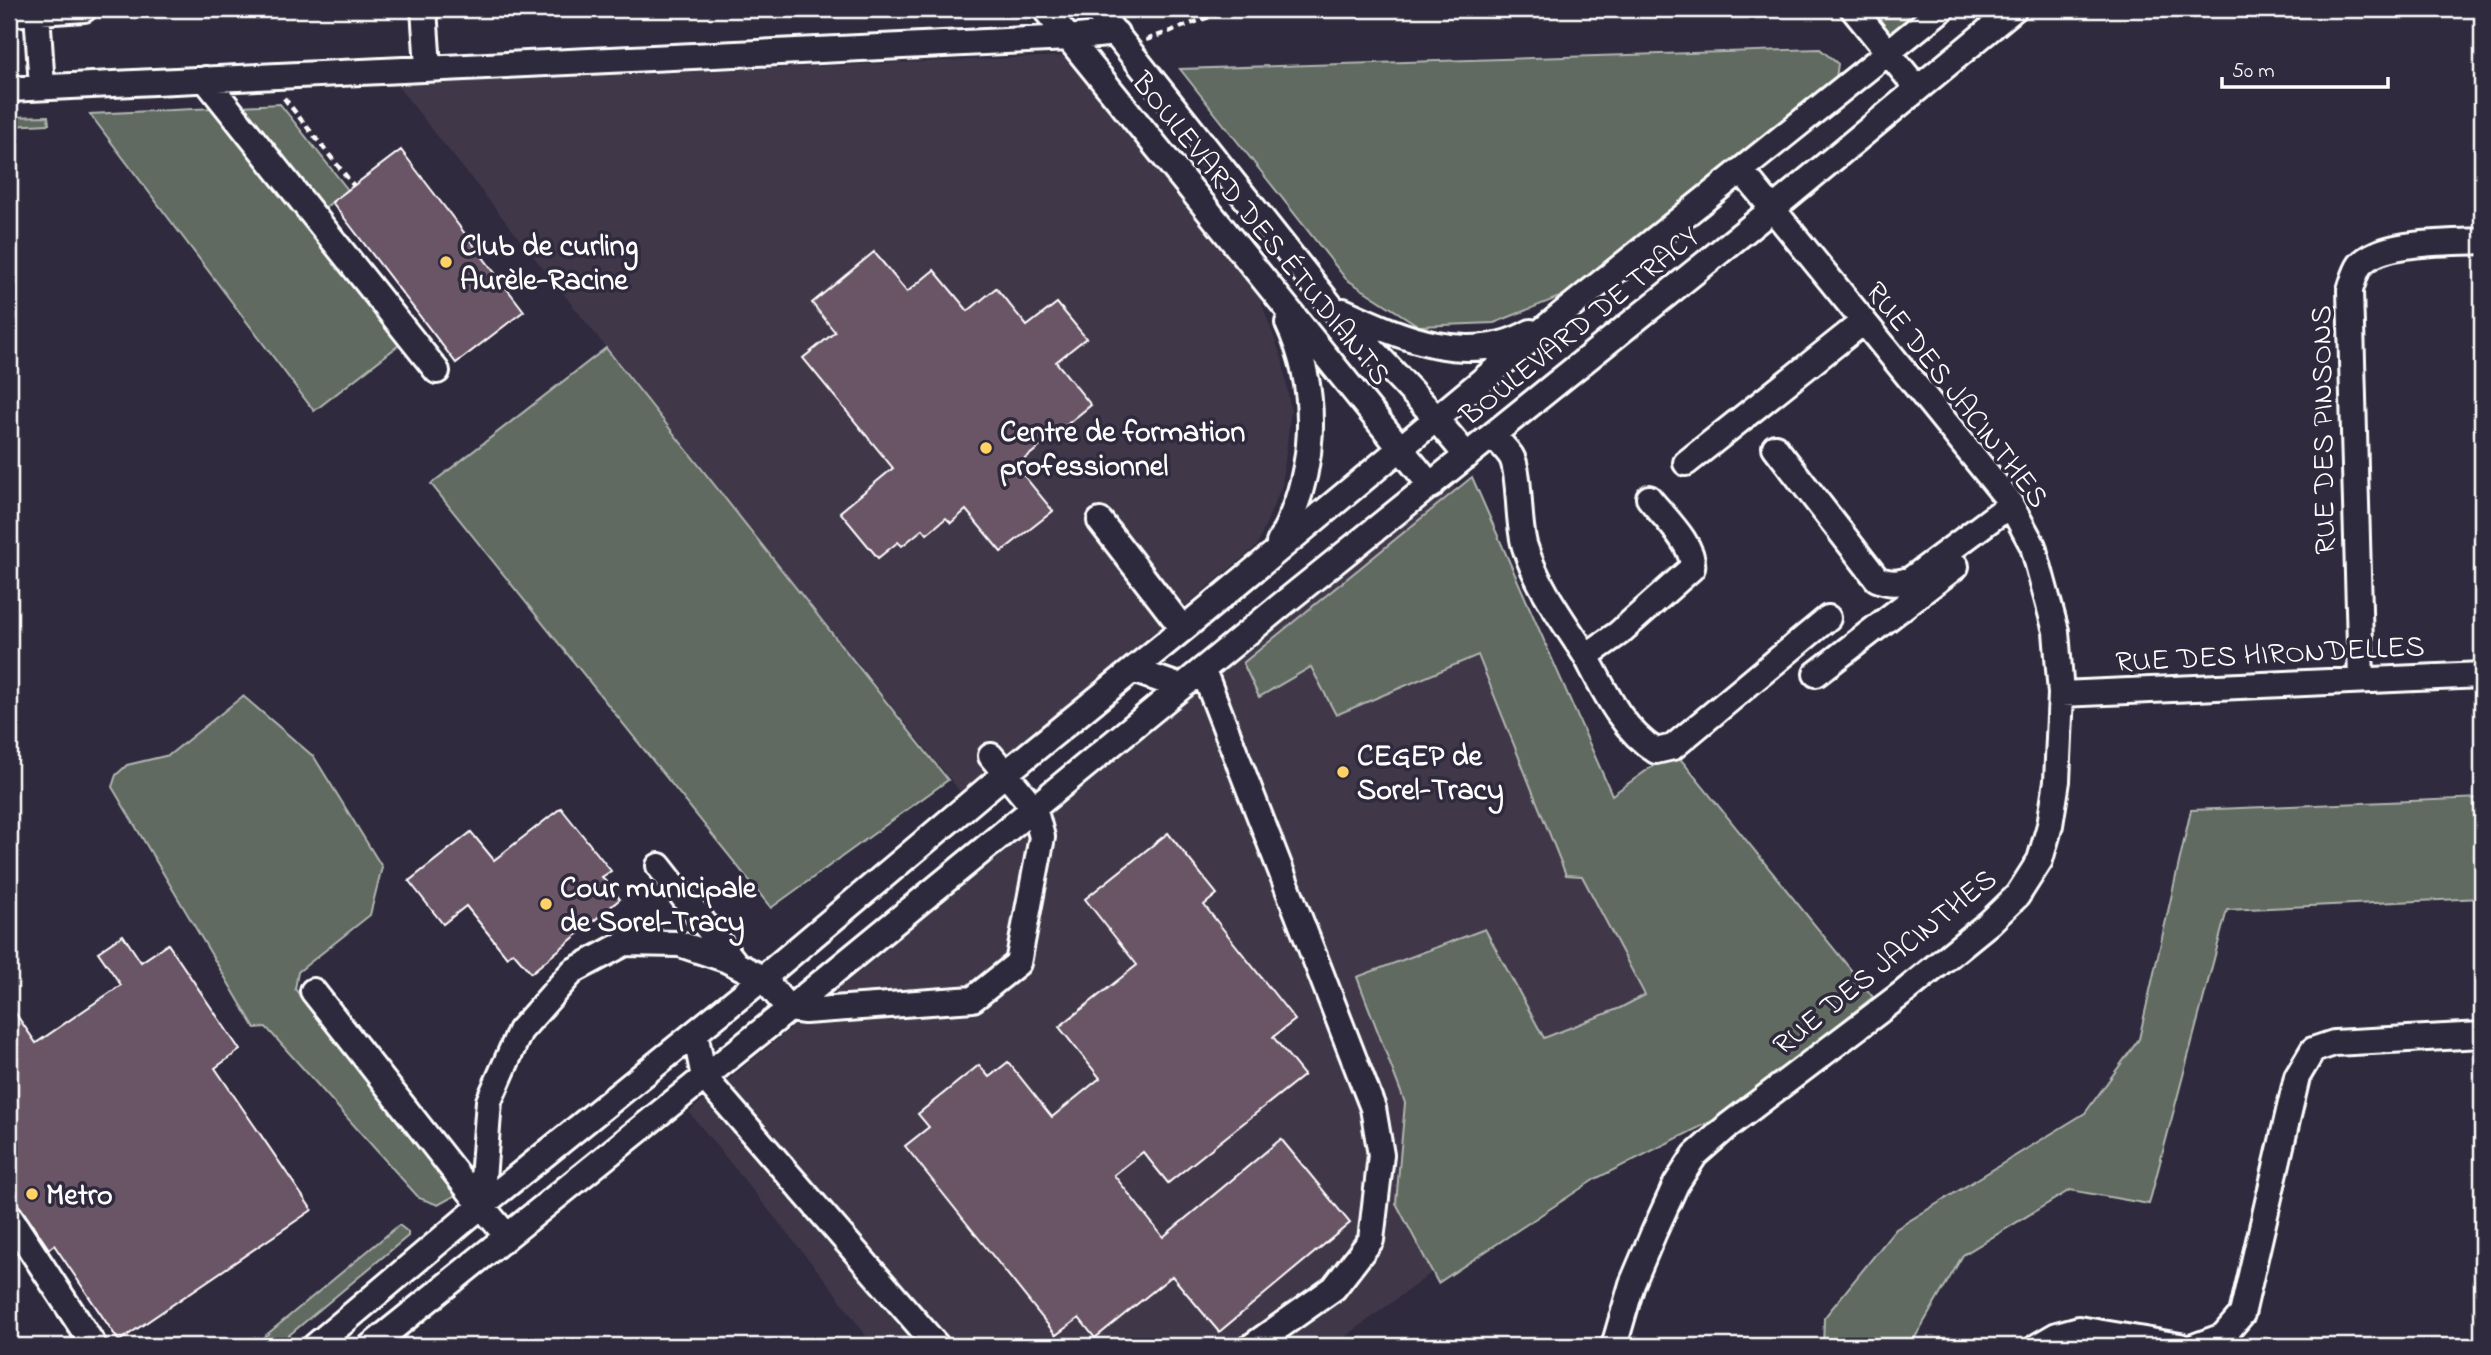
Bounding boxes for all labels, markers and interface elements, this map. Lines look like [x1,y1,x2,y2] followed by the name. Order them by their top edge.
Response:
[2222,46,2388,90] scale bar
[2232,57,2275,87] text: 50 m
[1118,63,1400,396] street label: BOULEVARD DES ÉTUDIANTS
[1451,217,1710,439] street label: BOULEVARD DE TRACY
[460,226,638,304] place label: Club de curling Aurèle-Racine
[438,254,454,270] marker: Club de curling Aurèle-Racine
[1853,273,2058,519] street label: RUE DES JACINTHES
[2301,305,2349,555] street label: RUE DES PINSONS
[1000,412,1245,490] place label: Centre de formation professionnel
[978,440,994,456] marker: Centre de formation professionnel
[2115,626,2426,686] street label: RUE DES HIRONDELLES
[1357,736,1504,814] place label: CEGEP de Sorel-Tracy
[1335,764,1351,780] marker: CEGEP de Sorel-Tracy
[1764,859,2007,1068] street label: RUE DES JACINTHES
[560,868,758,946] place label: Cour municipale de Sorel-Tracy
[538,896,554,912] marker: Cour municipale de Sorel-Tracy
[46,1175,113,1219] place label: Metro
[24,1186,40,1202] marker: Metro

